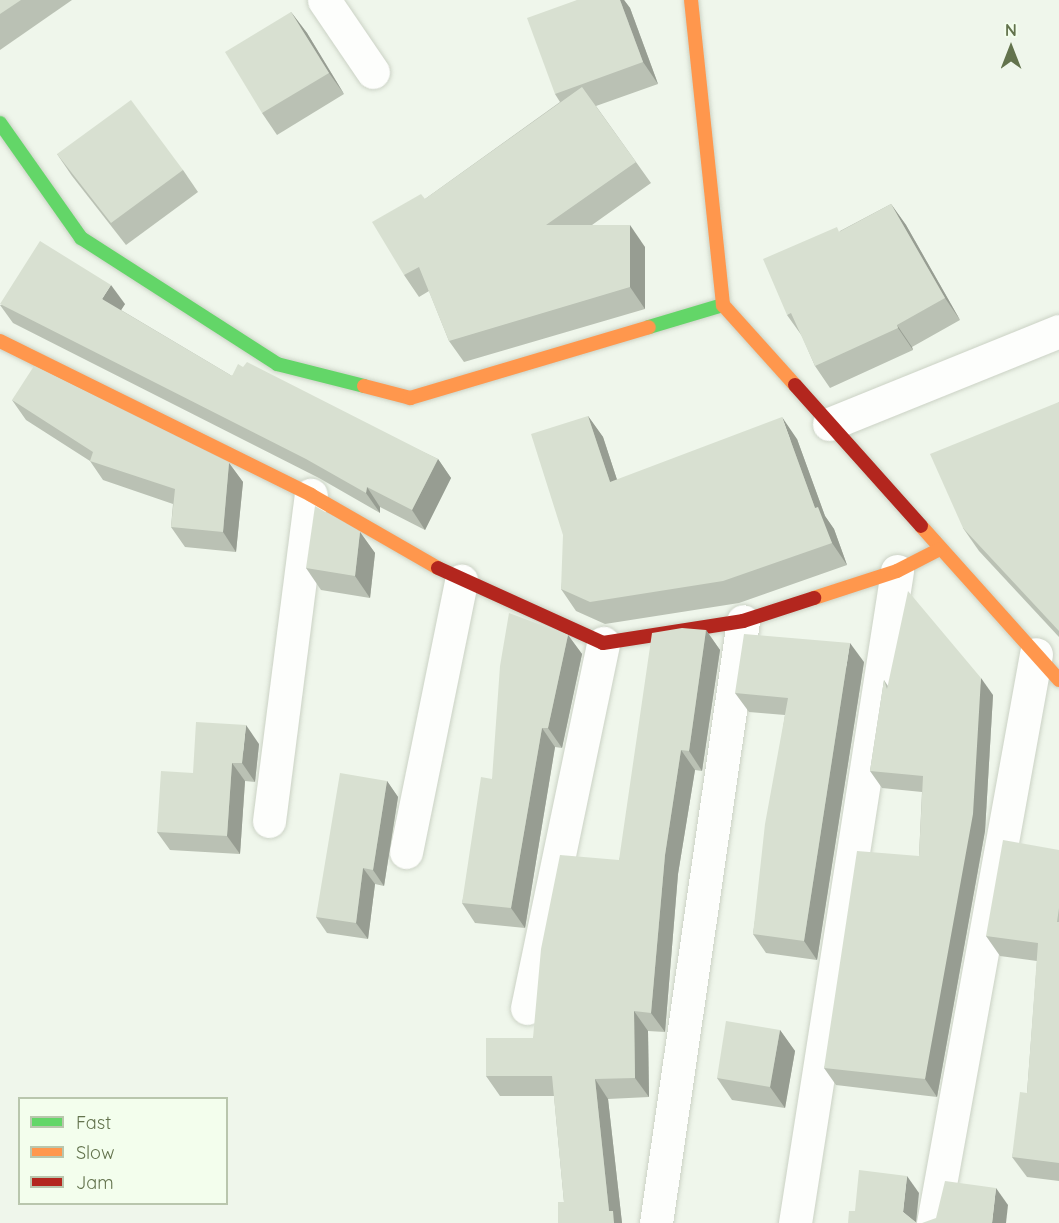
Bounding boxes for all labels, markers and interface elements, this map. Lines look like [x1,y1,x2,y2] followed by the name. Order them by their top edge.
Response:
[981,18,1041,78] north arrow
[1005,20,1017,40] text: N
[18,1097,228,1205] legend
[76,1111,111,1134] text: Fast
[76,1141,114,1164] text: Slow
[76,1171,114,1194] text: Jam

